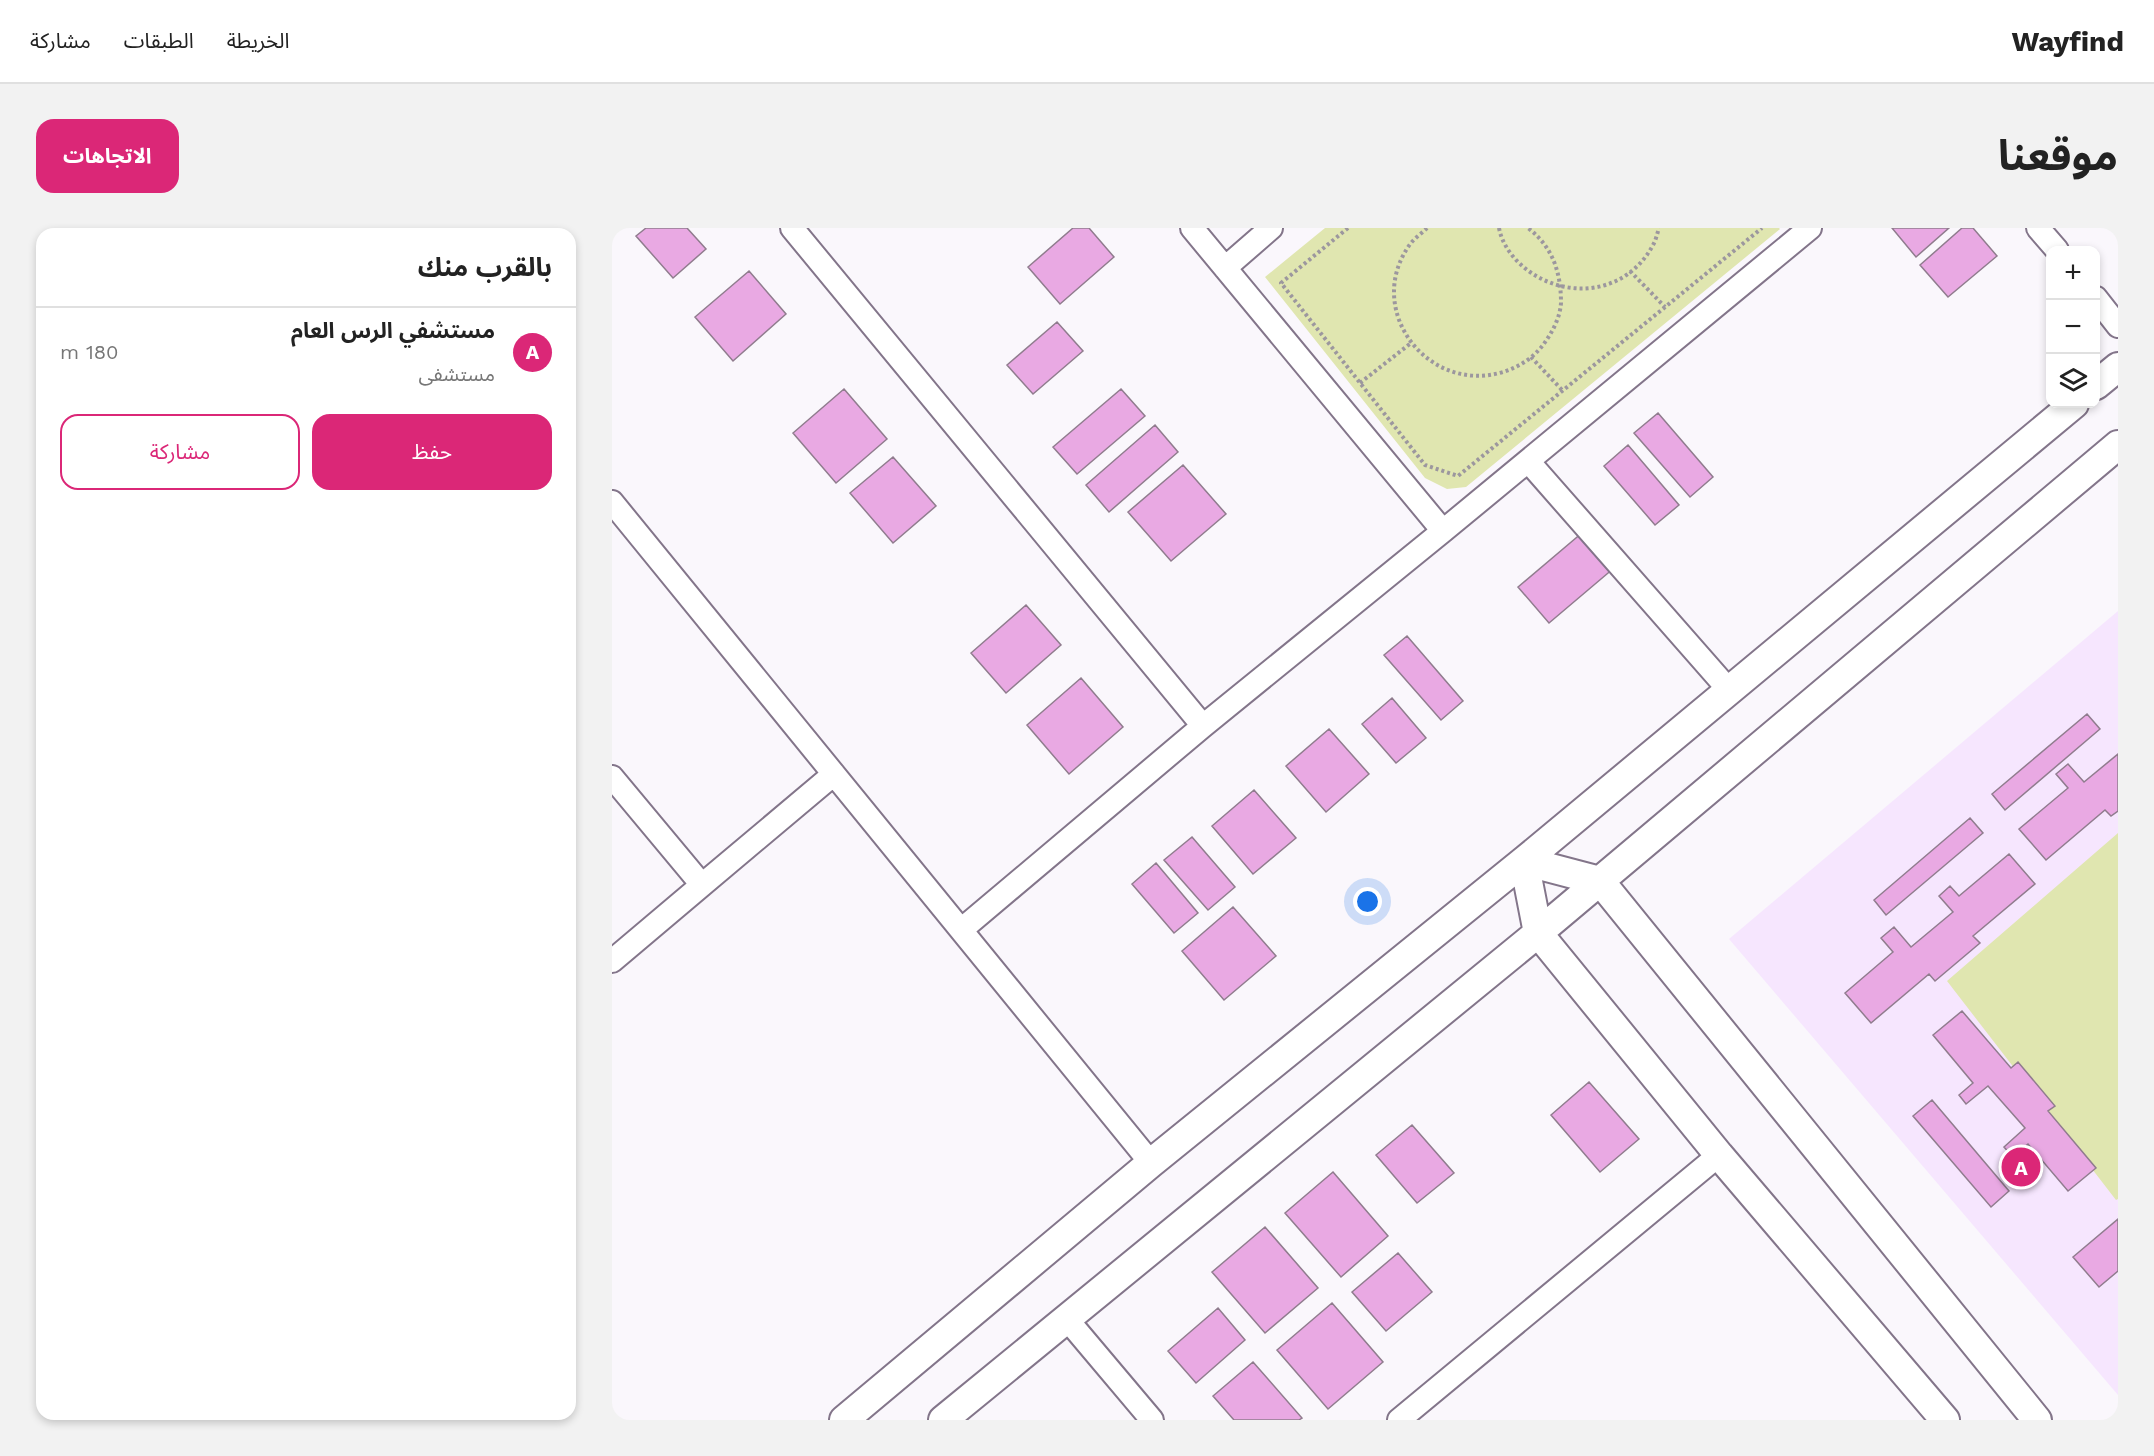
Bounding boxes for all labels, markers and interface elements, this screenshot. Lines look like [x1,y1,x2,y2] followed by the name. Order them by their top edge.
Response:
[2011,25,2124,58] text: Wayfind
[30,28,91,53] text: مشاركة
[124,28,194,53] text: الطبقات
[227,28,290,53] text: الخريطة
[36,119,179,193] button: الاتجاهات
[1998,131,2118,180] text: موقعنا
[2046,246,2100,408] map controls
[2046,246,2100,300] button: +
[418,252,552,282] text: بالقرب منك
[2046,300,2100,354] button: −
[291,318,495,343] text: مستشفي الرس العام
[60,340,118,364] text: 180 m
[526,340,539,364] text: A
[2046,354,2100,408] button: layers
[418,362,495,386] text: مستشفى
[60,414,300,490] button: مشاركة
[312,414,552,490] button: حفظ
[1353,887,1382,916] your location
[2002,1144,2040,1190] pin: A

